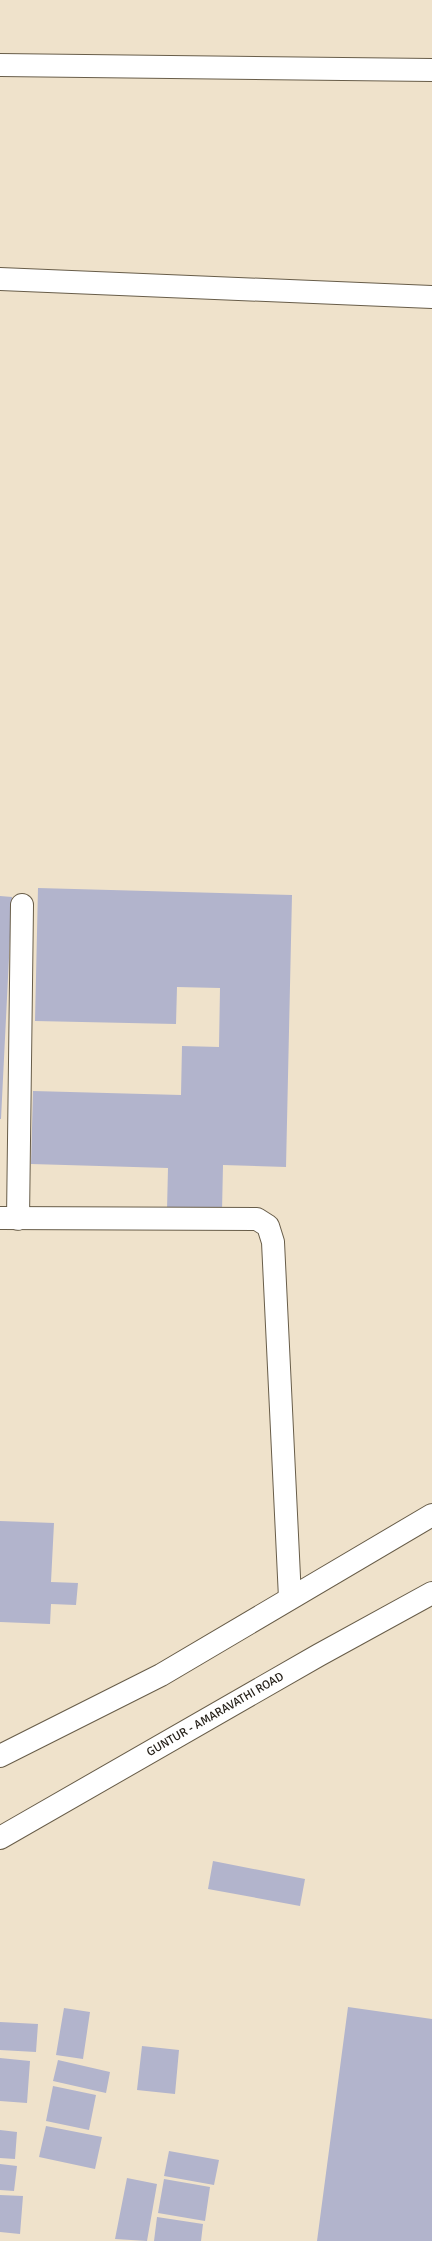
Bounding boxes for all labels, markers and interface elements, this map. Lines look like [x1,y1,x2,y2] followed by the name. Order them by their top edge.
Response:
[144,1669,287,1760] street label: GUNTUR - AMARAVATHI ROAD

